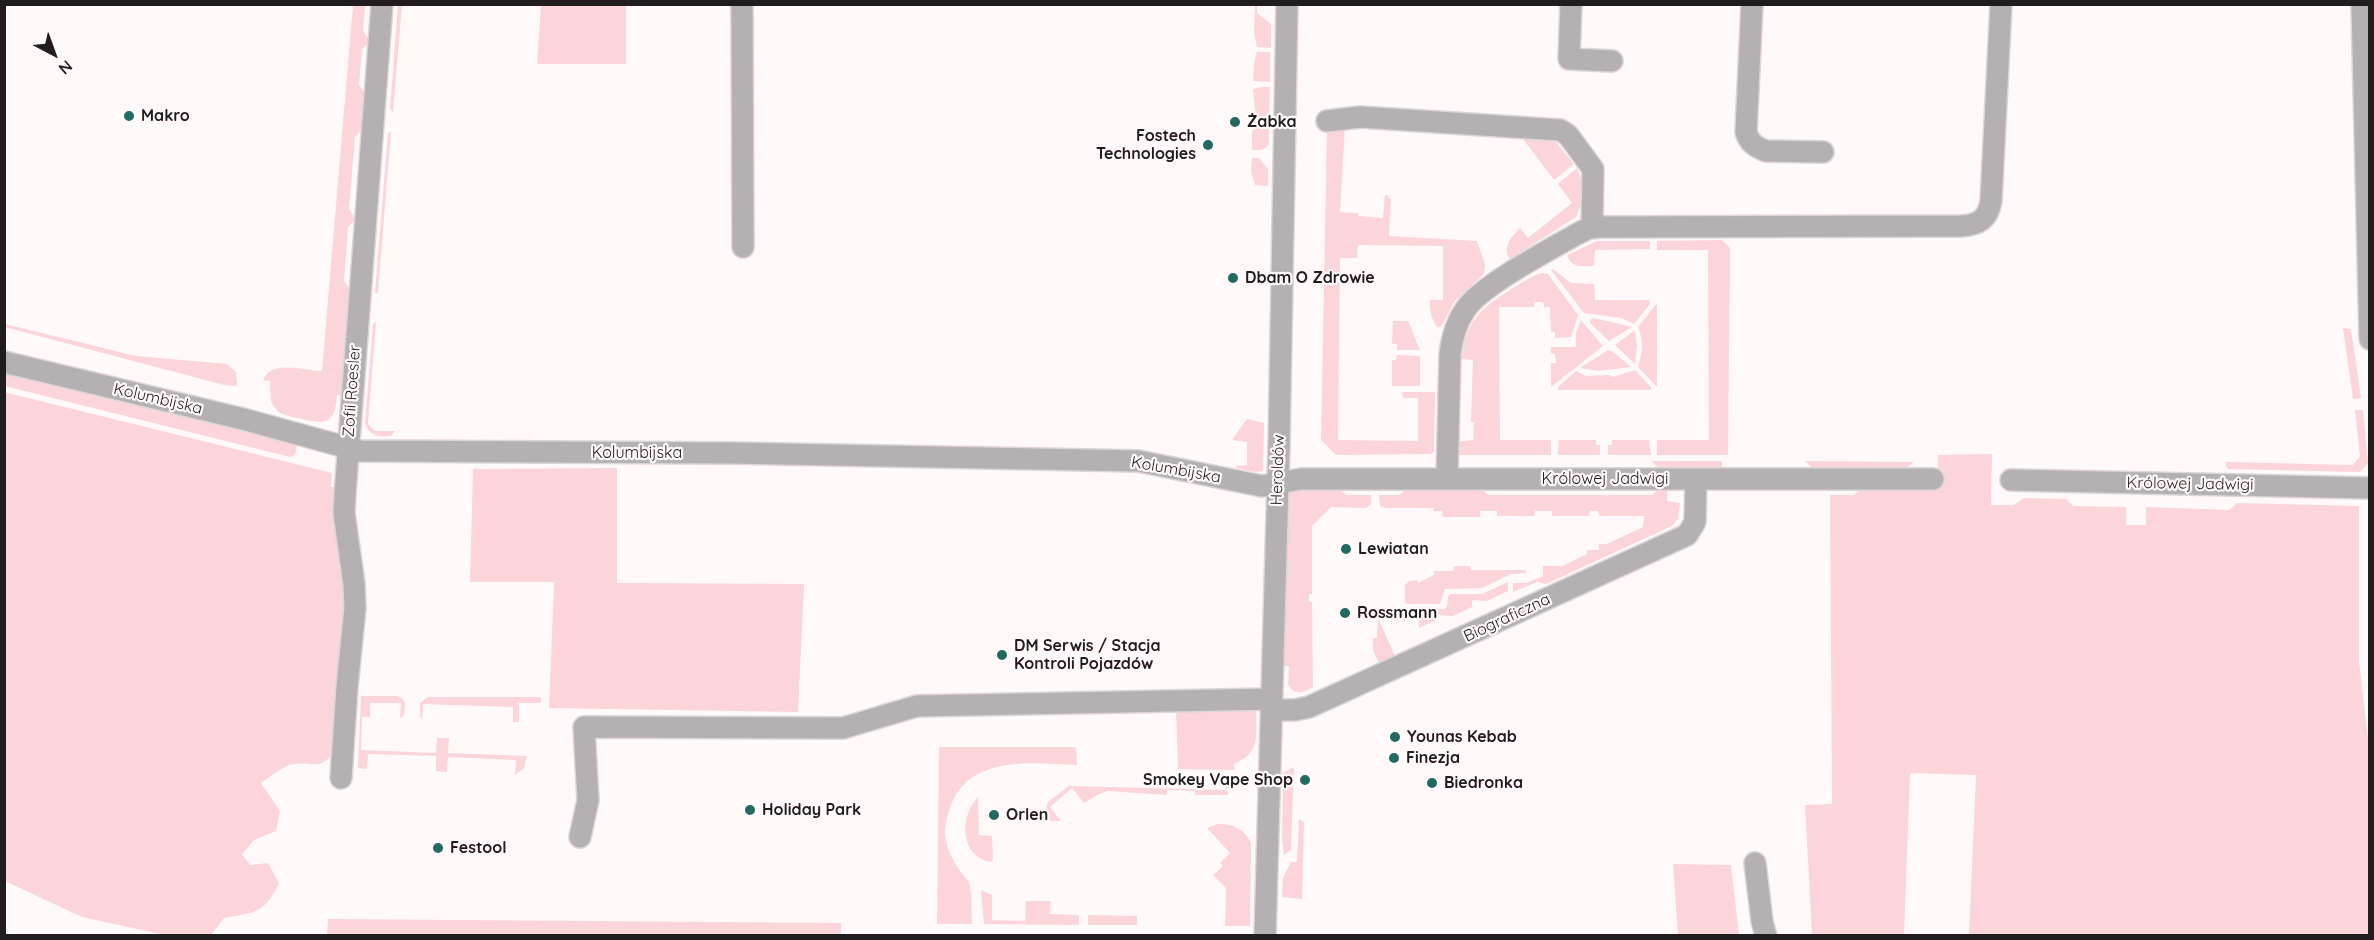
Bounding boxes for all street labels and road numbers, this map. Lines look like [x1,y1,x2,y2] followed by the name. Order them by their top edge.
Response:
[339,344,365,438] street label: Zofii Roesler
[112,379,204,419] street label: Kolumbijska
[1267,434,1289,506] street label: Heroldów
[592,443,682,463] street label: Kolumbijska
[1130,453,1222,487] street label: Kolumbijska
[1542,469,1668,489] street label: Królowej Jadwigi
[2126,473,2254,495] street label: Królowej Jadwigi
[1461,590,1553,646] street label: Biograficzna

